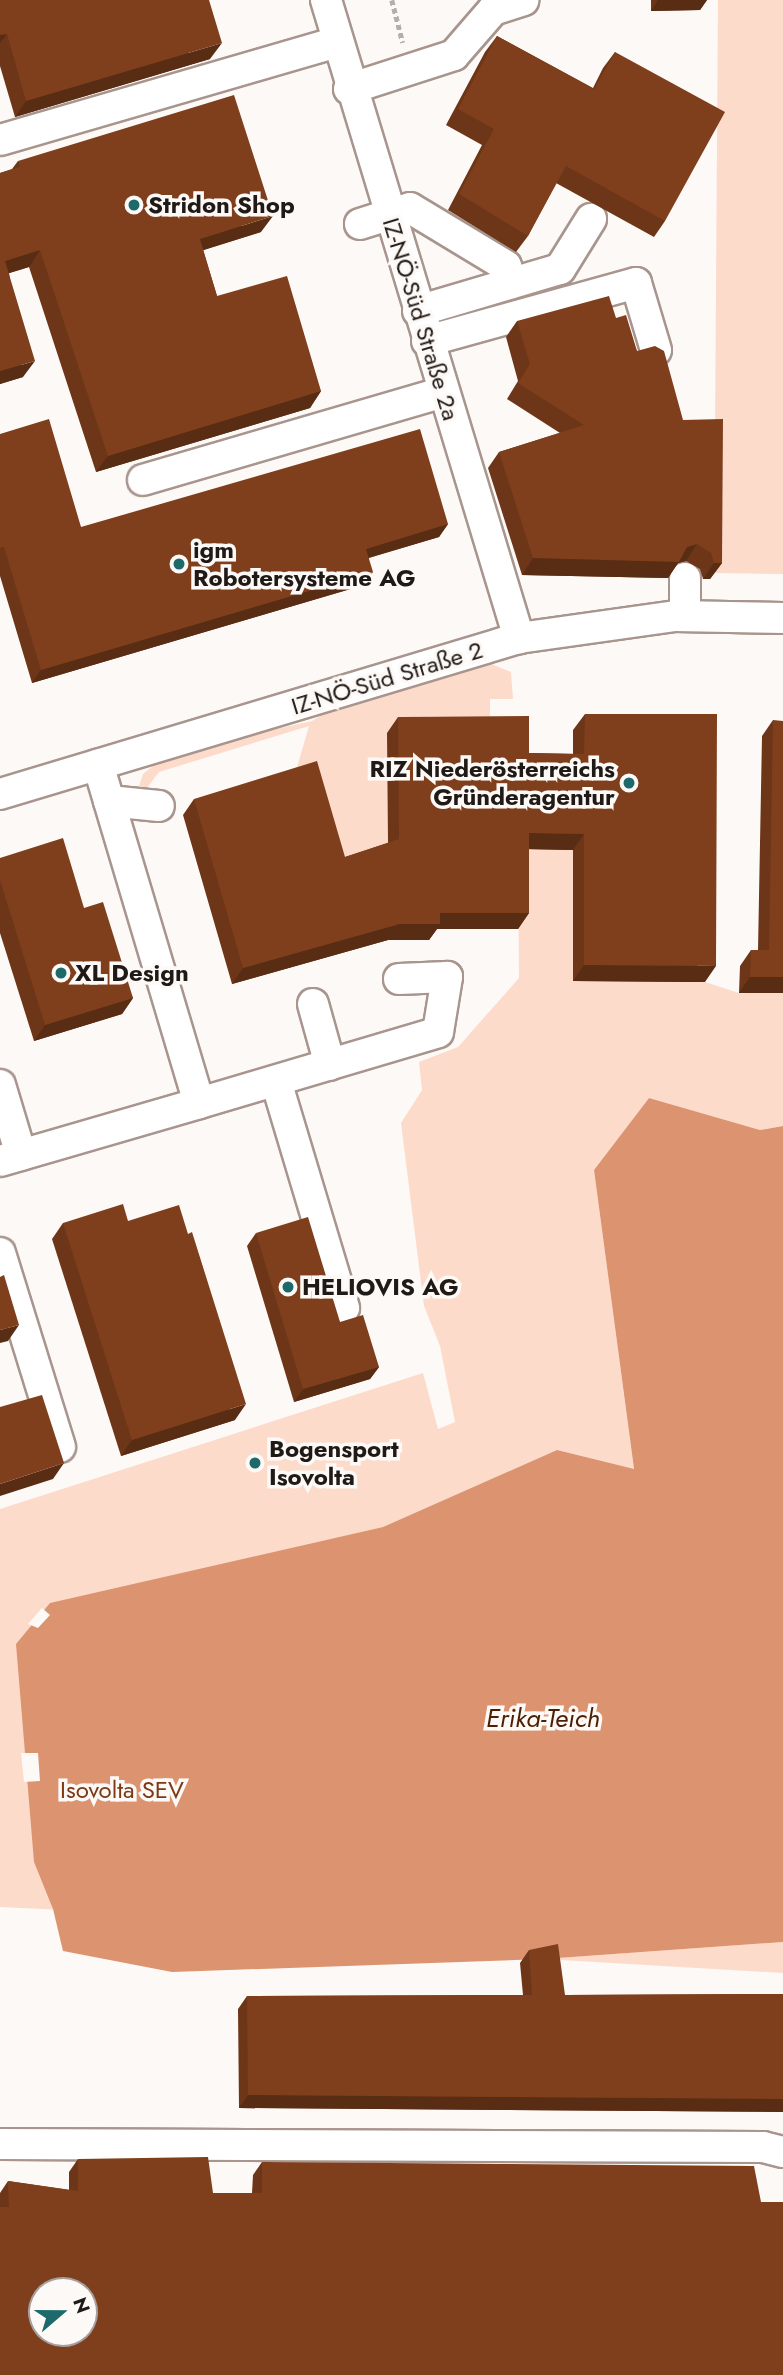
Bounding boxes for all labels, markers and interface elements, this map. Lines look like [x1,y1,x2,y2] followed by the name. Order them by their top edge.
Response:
[148,191,295,219] place label: Stridon Shop
[126,197,142,213] marker: Stridon Shop
[376,214,466,424] street label: IZ-NÖ-Süd Straße 2a
[193,536,416,592] place label: igm Robotersysteme AG
[171,556,187,572] marker: igm Robotersysteme AG
[288,635,486,721] street label: IZ-NÖ-Süd Straße 2
[370,755,615,811] place label: RIZ Niederösterreichs Gründeragentur
[621,775,637,791] marker: RIZ Niederösterreichs Gründeragentur
[75,959,189,987] place label: XL Design
[53,965,69,981] marker: XL Design
[302,1273,459,1301] place label: HELIOVIS AG
[280,1279,296,1295] marker: HELIOVIS AG
[269,1435,399,1491] place label: Bogensport Isovolta
[247,1455,263,1471] marker: Bogensport Isovolta
[486,1703,600,1735] water label: Erika-Teich
[60,1776,184,1804] park label: Isovolta SEV
[28,2277,98,2347] north arrow
[66,2294,97,2317] text: N

